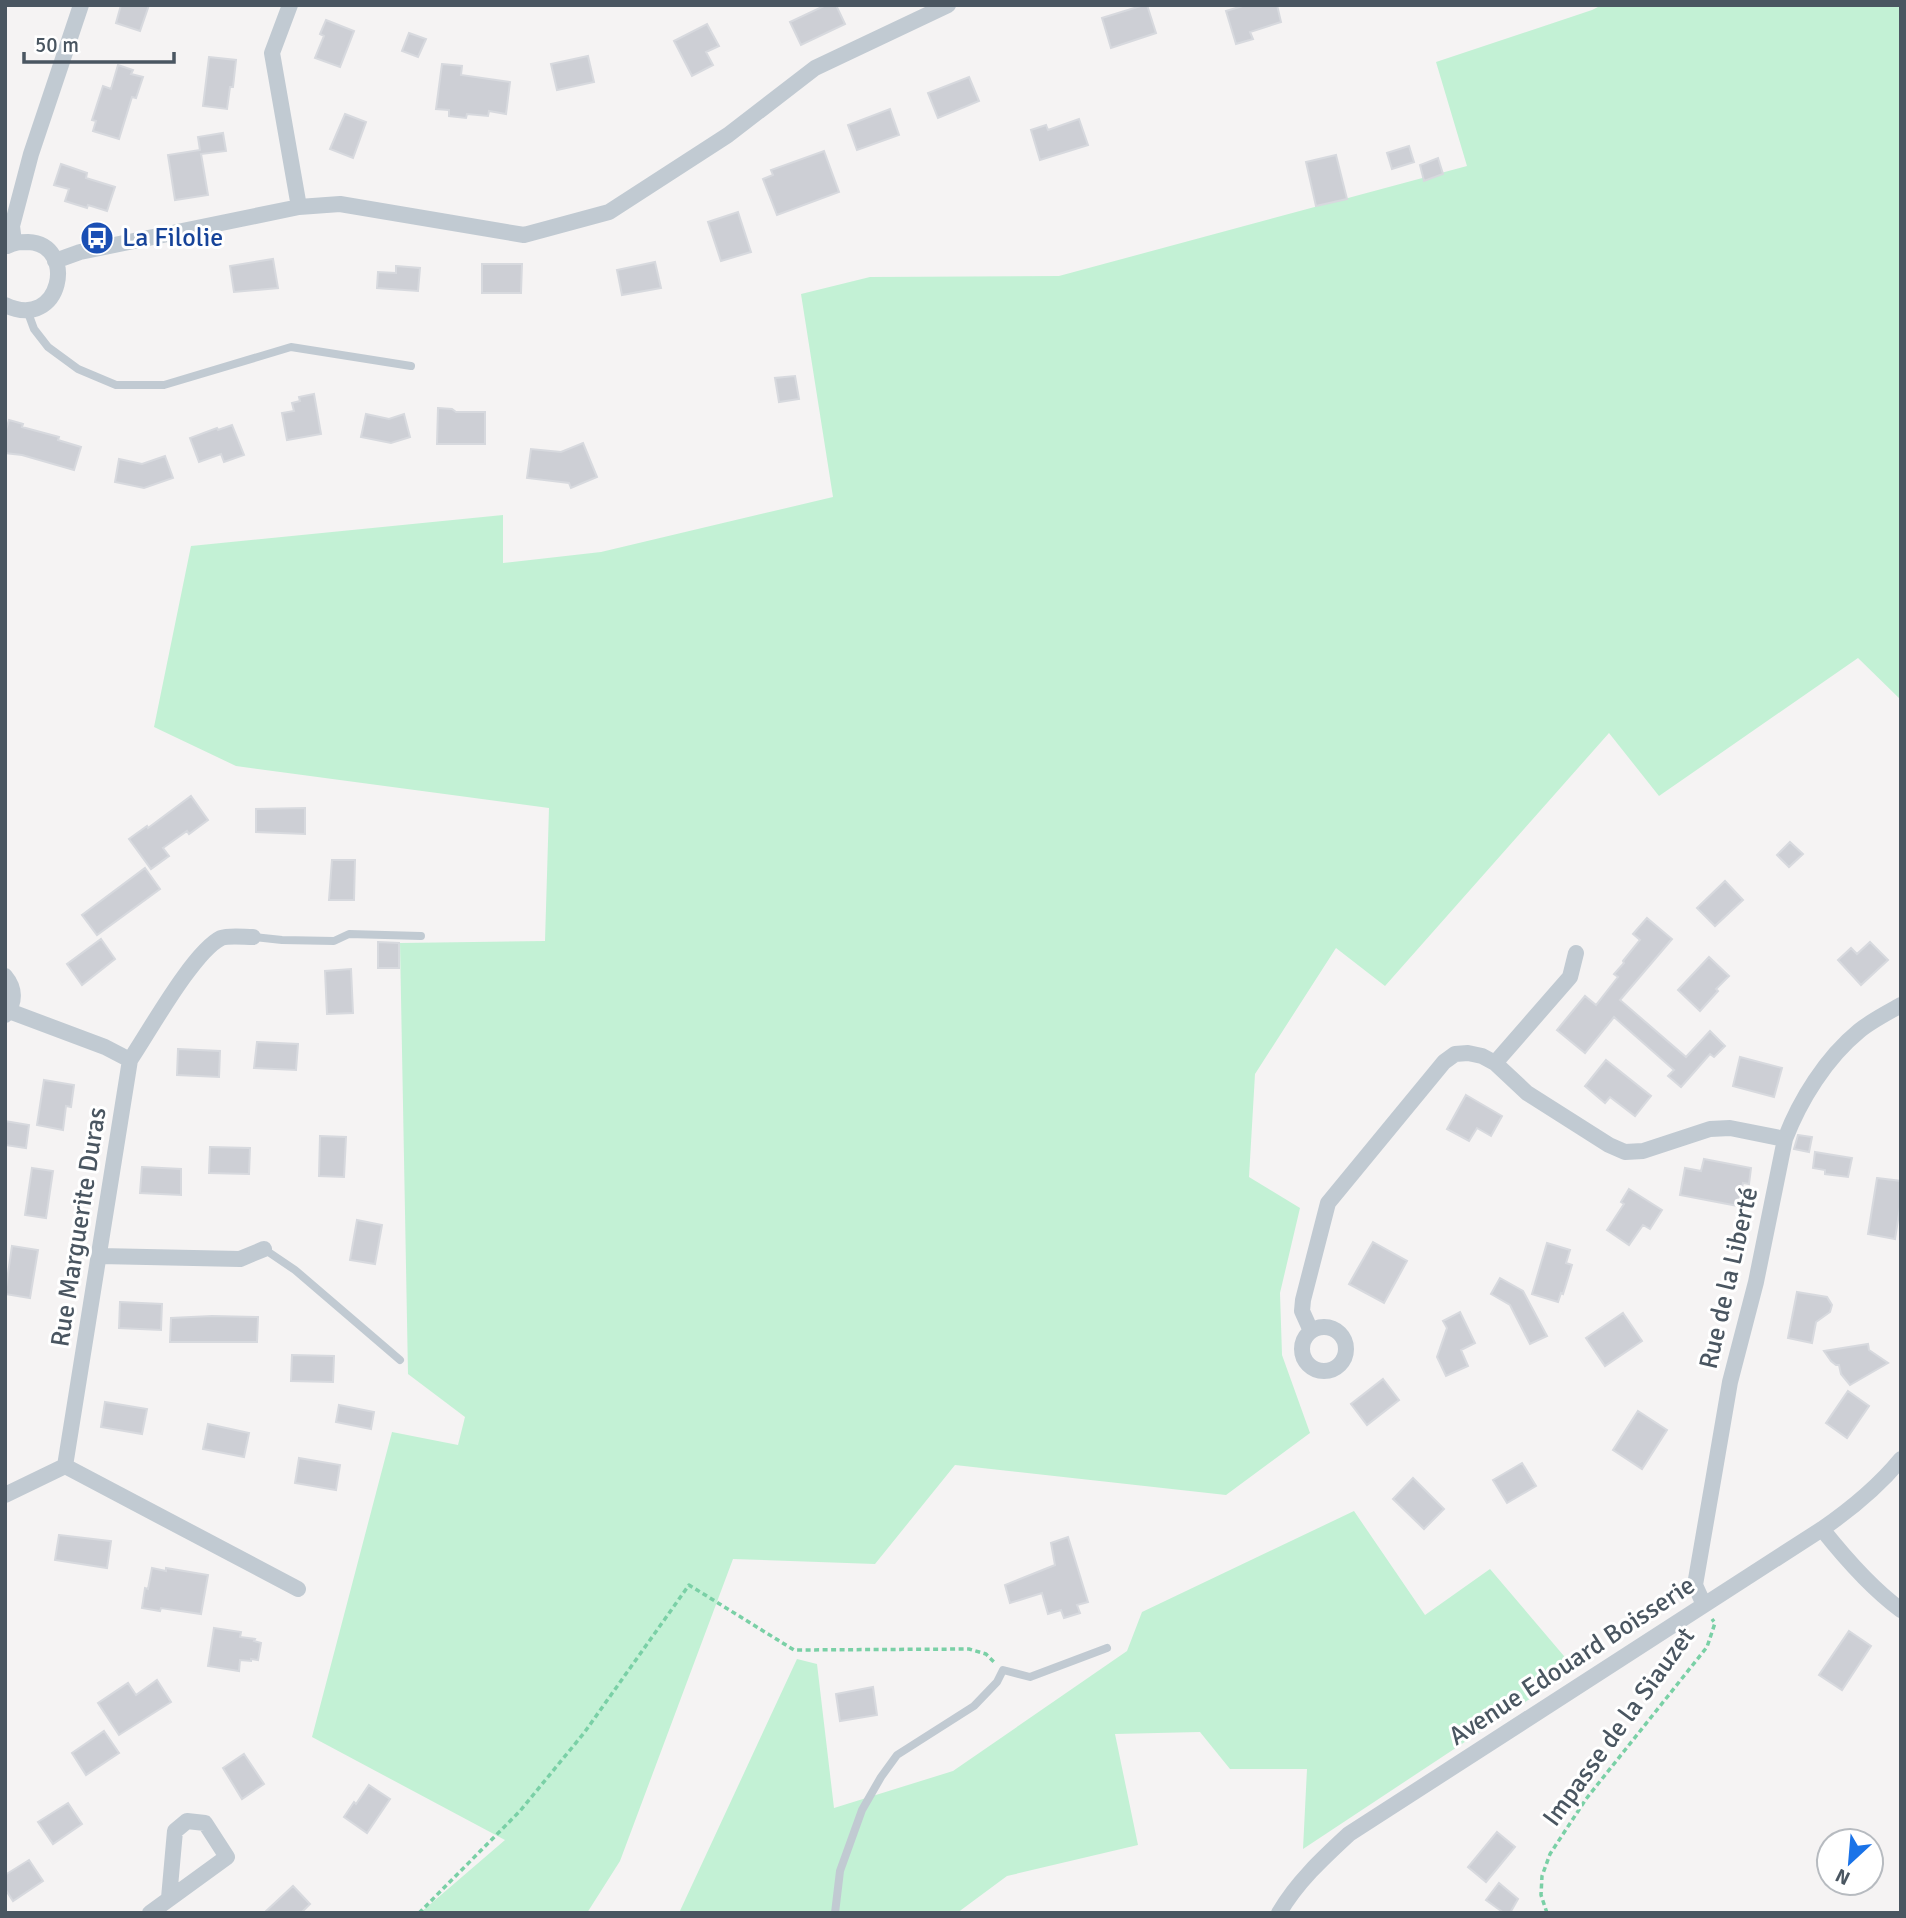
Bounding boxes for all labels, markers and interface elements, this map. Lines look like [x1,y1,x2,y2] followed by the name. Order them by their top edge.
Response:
[24,21,175,65] scale bar
[35,32,79,58] text: 50 m
[78,219,116,257] bus stop icon: La Filolie
[122,222,223,254] place label: La Filolie
[44,1105,114,1349] street label: Rue Marguerite Duras
[1693,1184,1765,1372] street label: Rue de la Liberté
[1443,1569,1701,1753] street label: Avenue Edouard Boisserie
[1536,1621,1702,1833] street label: Impasse de la Siauzet
[1815,1827,1885,1897] north arrow
[1832,1863,1854,1890] text: N

